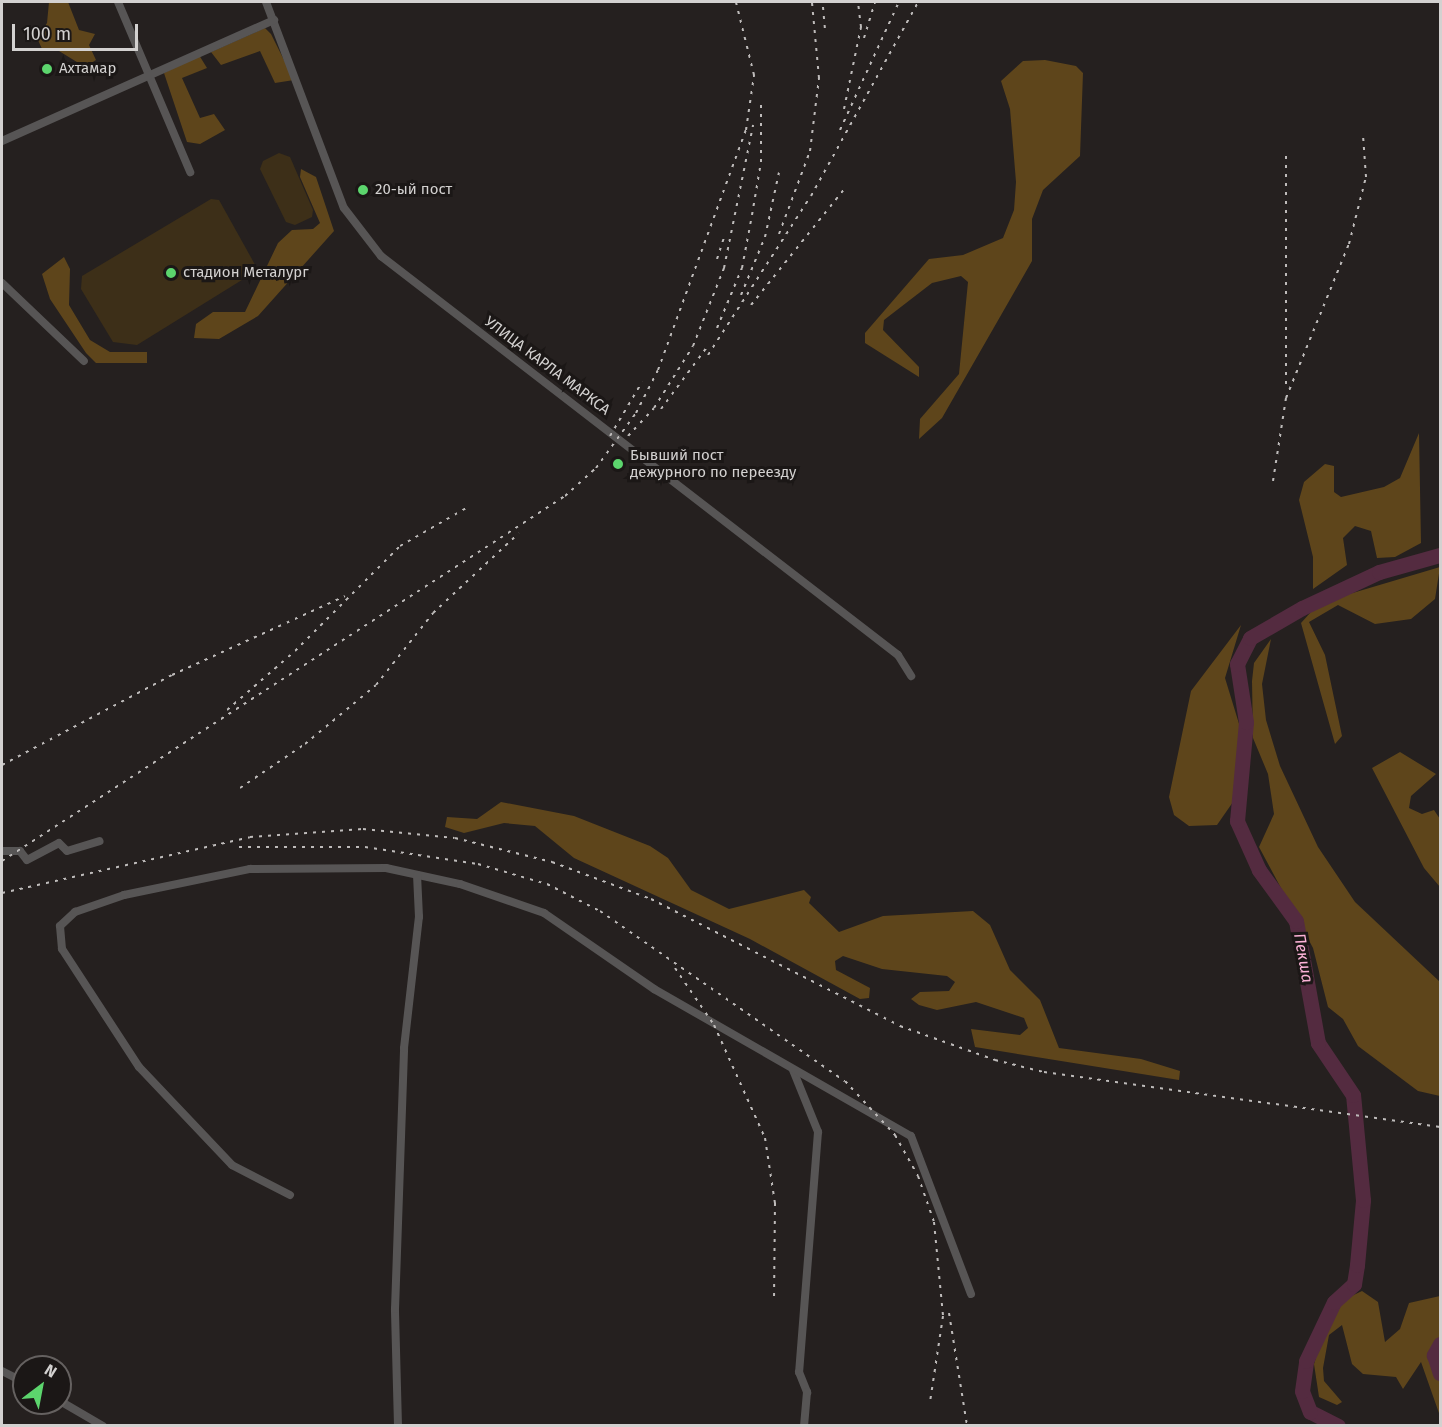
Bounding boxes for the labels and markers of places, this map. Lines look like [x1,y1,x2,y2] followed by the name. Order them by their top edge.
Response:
[59,60,116,78] place label: Ахтамар
[40,62,54,76] marker: Ахтамар
[375,181,452,199] place label: 20-ый пост
[356,183,370,197] marker: 20-ый пост
[183,264,309,282] place label: стадион Металург
[164,266,178,280] marker: стадион Металург
[630,446,796,481] place label: Бывший пост дежурного по переезду
[611,457,625,471] marker: Бывший пост дежурного по переезду

